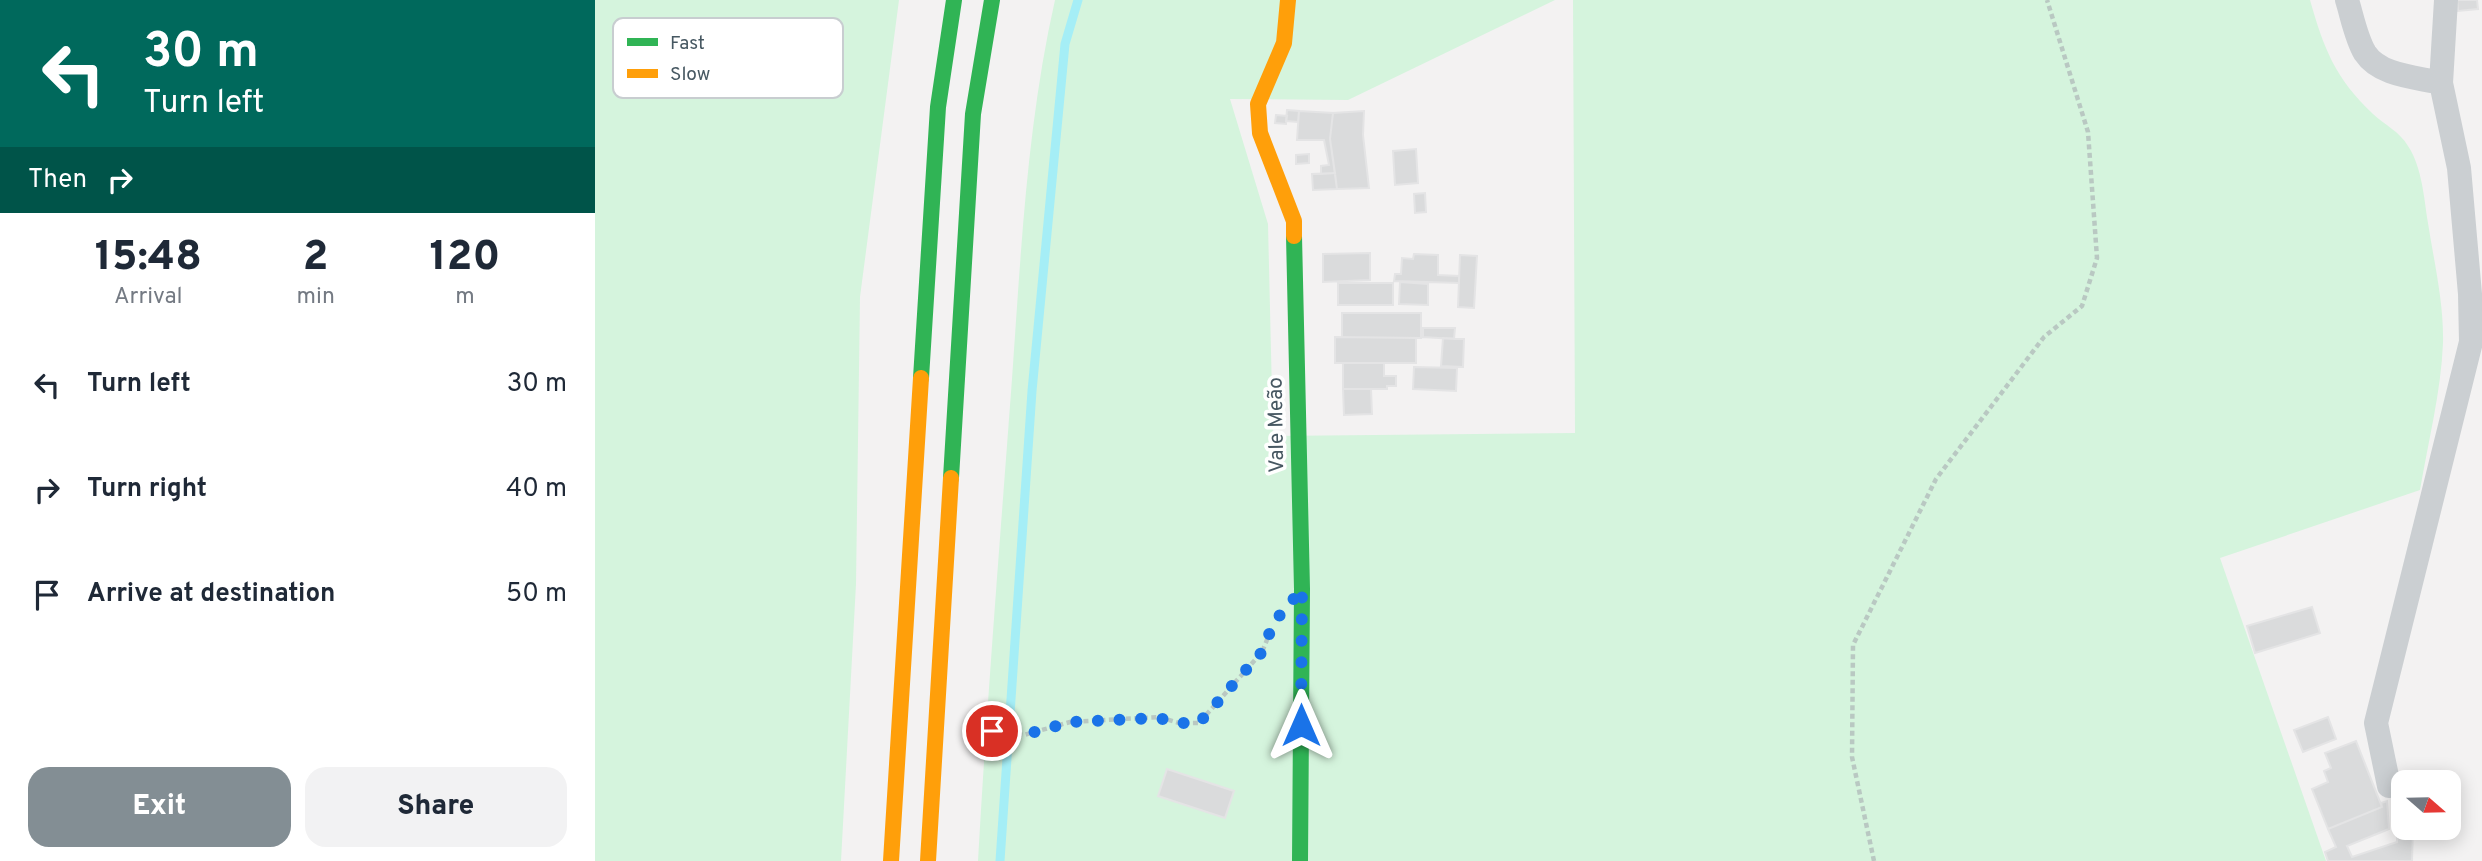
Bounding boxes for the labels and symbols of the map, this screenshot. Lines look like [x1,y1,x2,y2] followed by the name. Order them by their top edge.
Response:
[613,18,843,98] legend
[670,32,705,56] text: Fast
[670,63,710,87] text: Slow
[1263,377,1291,473] street label: Vale Meão
[1264,688,1338,762] position arrow
[962,701,1022,761] pin
[2391,770,2461,840] north arrow

